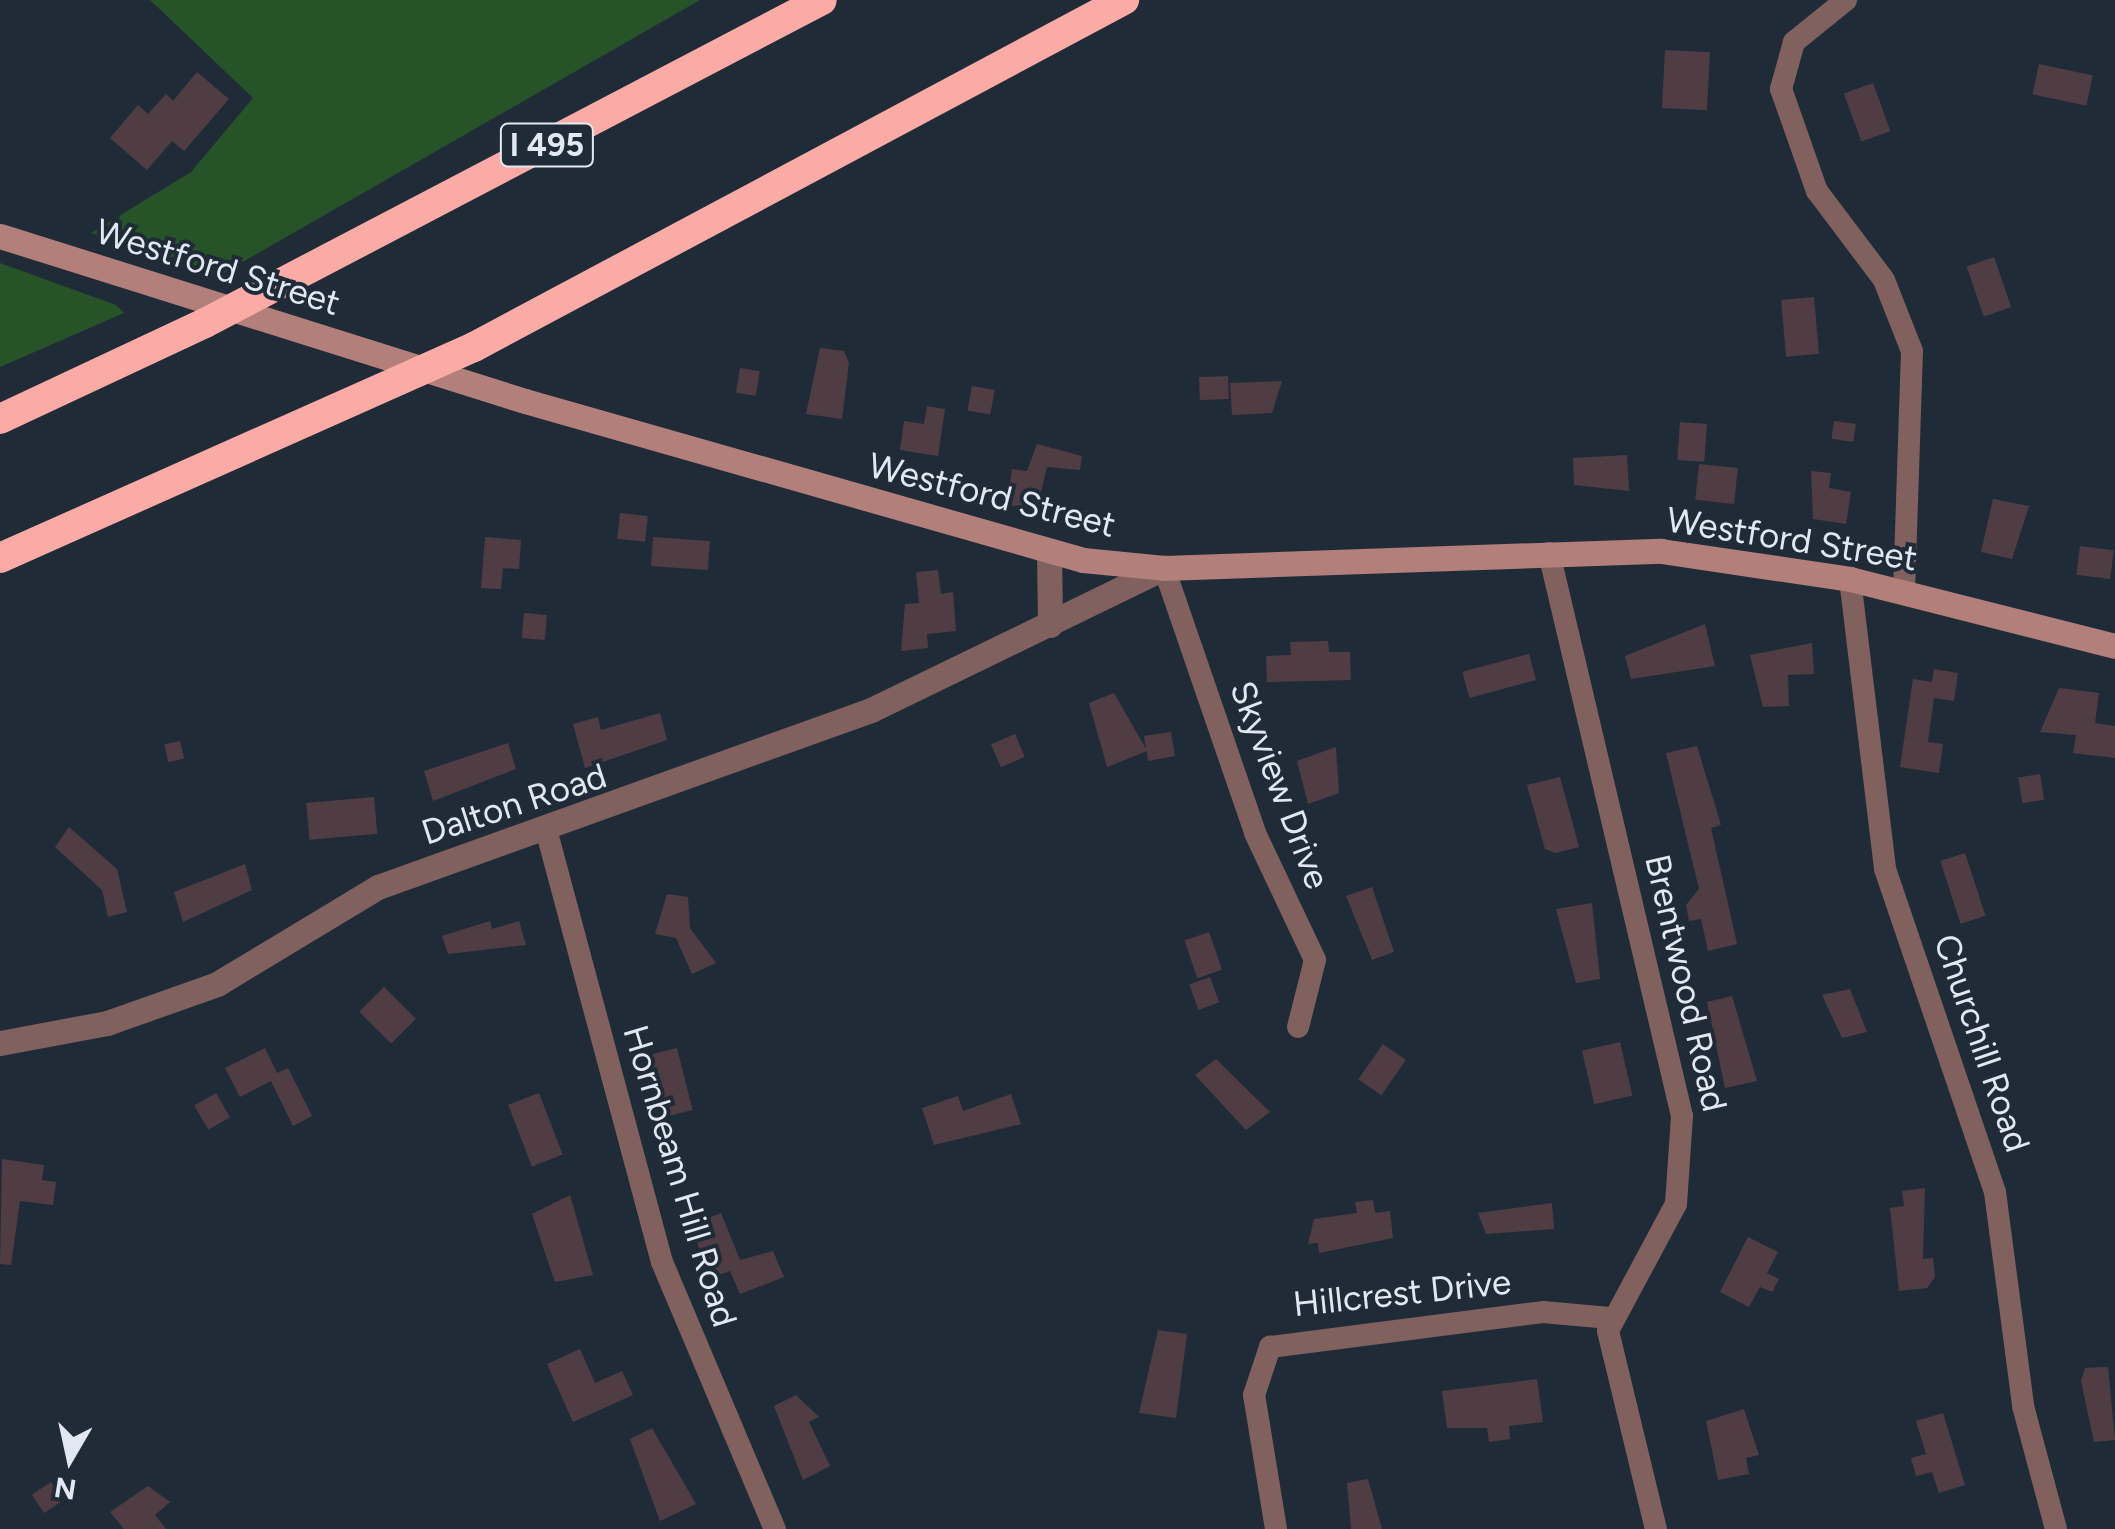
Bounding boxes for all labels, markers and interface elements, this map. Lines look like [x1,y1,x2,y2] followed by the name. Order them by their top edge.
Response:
[500,118,594,172] road number: I 495
[91,210,345,324] street label: Westford Street
[864,444,1120,546] street label: Westford Street
[1664,498,1920,580] street label: Westford Street
[1221,675,1339,895] street label: Skyview Drive
[416,754,612,854] street label: Dalton Road
[1636,850,1736,1116] street label: Brentwood Road
[1925,929,2039,1157] street label: Churchill Road
[614,1020,746,1332] street label: Hornbeam Hill Road
[1291,1261,1513,1325] street label: Hillcrest Drive
[20,1409,120,1509] north arrow
[52,1470,79,1507] text: N

